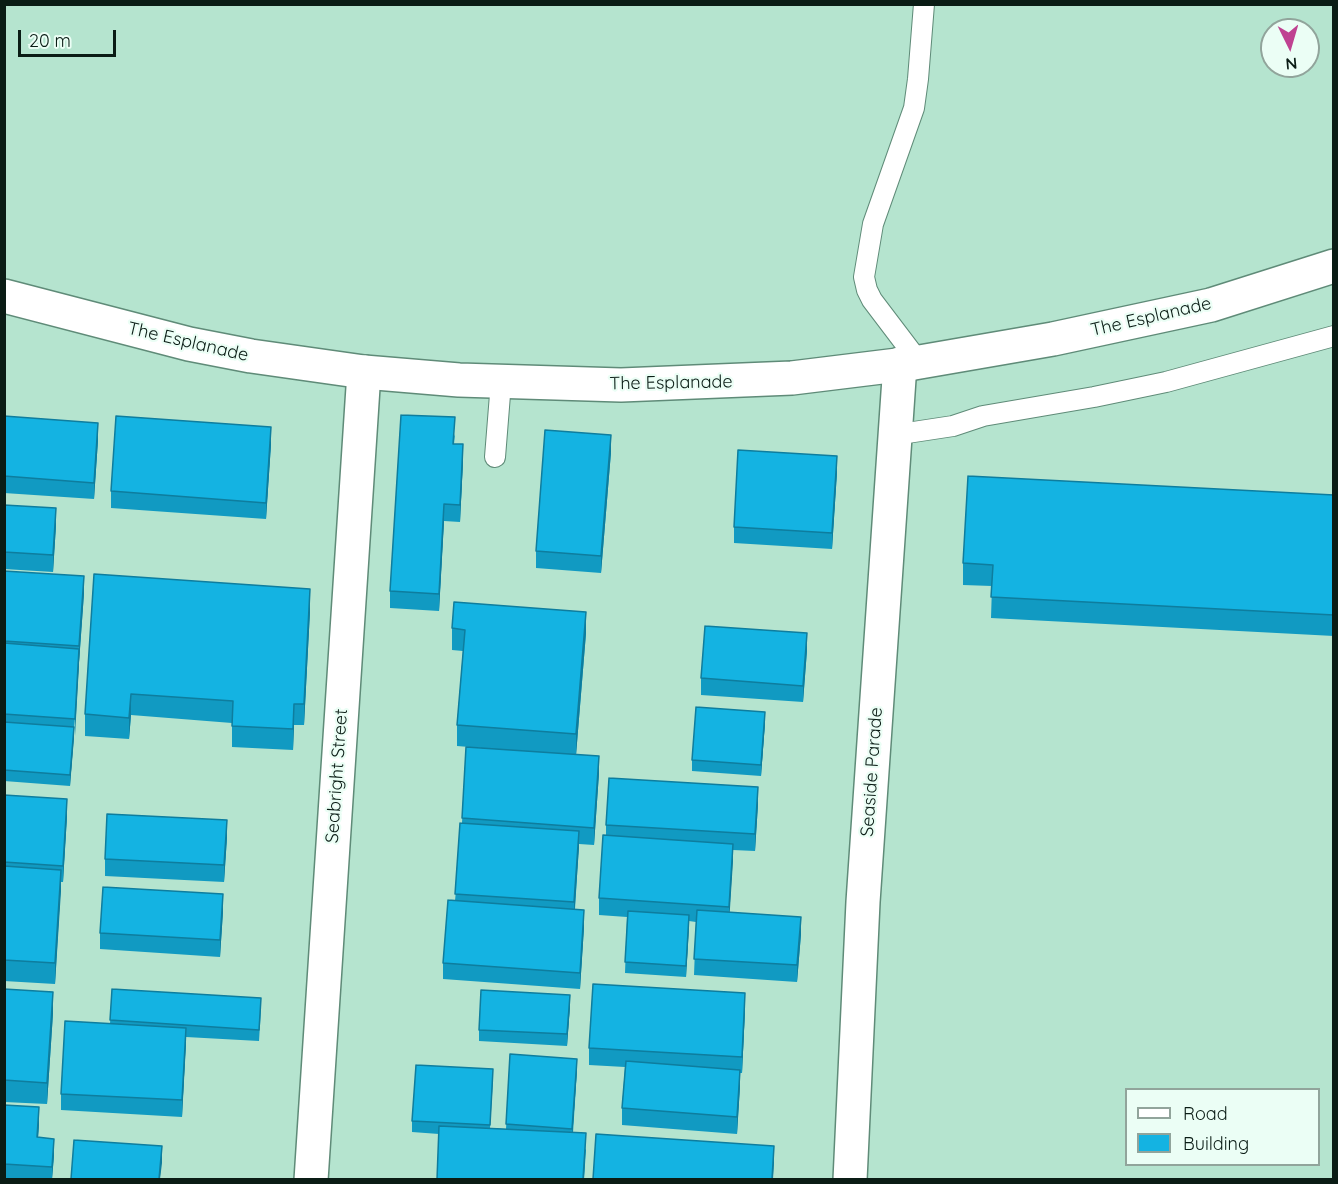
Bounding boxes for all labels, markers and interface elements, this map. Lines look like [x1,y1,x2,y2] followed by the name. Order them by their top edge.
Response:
[21,18,118,56] scale bar
[1260,18,1320,78] north arrow
[29,29,71,52] text: 20 m
[1285,53,1298,74] text: N
[1089,293,1213,341] street label: The Esplanade
[126,318,250,366] street label: The Esplanade
[609,371,733,395] street label: The Esplanade
[857,707,887,837] street label: Seaside Parade
[322,708,352,844] street label: Seabright Street
[1125,1088,1320,1166] legend
[1183,1102,1228,1125] text: Road
[1183,1132,1249,1155] text: Building

